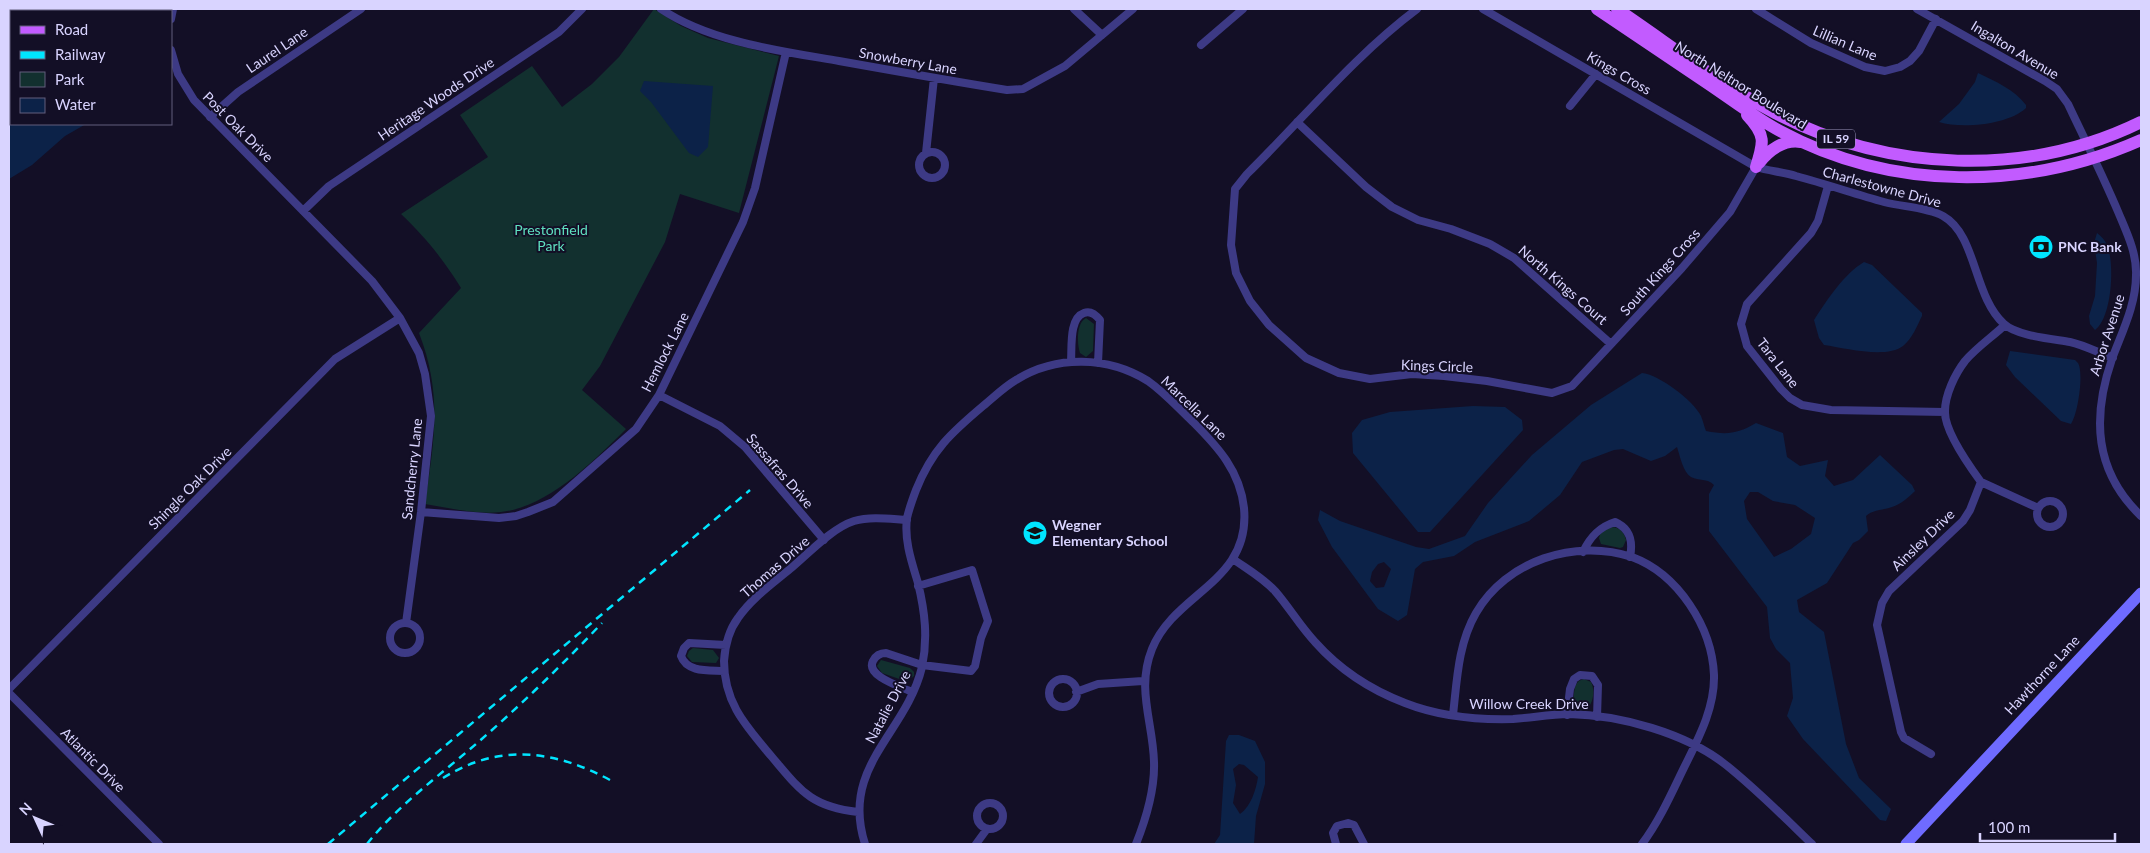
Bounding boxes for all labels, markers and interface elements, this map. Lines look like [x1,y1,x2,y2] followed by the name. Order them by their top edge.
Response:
[10,10,172,125] legend
[1968,17,2062,82] street label: Ingalton Avenue
[55,20,88,38] text: Road
[1810,21,1880,64] street label: Lillian Lane
[243,23,311,76] street label: Laurel Lane
[1672,37,1810,132] street label: North Neltnor Boulevard
[858,44,958,78] street label: Snowberry Lane
[55,45,106,63] text: Railway
[1584,47,1654,98] street label: Kings Cross
[374,53,497,144] street label: Heritage Woods Drive
[55,70,85,88] text: Park
[200,88,277,165] street label: Post Oak Drive
[55,95,96,113] text: Water
[1817,130,1855,148] road number: IL 59
[1821,163,1943,211] street label: Charlestowne Drive
[514,221,588,254] park label: Prestonfield Park
[1616,225,1703,319] street label: South Kings Cross
[2028,234,2054,260] bank icon: PNC Bank
[2058,238,2122,255] place label: PNC Bank
[1515,241,1611,328] street label: North Kings Court
[2085,292,2128,378] street label: Arbor Avenue
[637,309,692,395] street label: Hemlock Lane
[1754,334,1803,391] street label: Tara Lane
[1401,356,1473,375] street label: Kings Circle
[1158,372,1231,443] street label: Marcella Lane
[398,417,425,521] street label: Sandcherry Lane
[743,430,817,511] street label: Sassafras Drive
[145,443,235,533] street label: Shingle Oak Drive
[1888,505,1958,574] street label: Ainsley Drive
[1052,516,1168,549] place label: Wegner Elementary School
[1022,520,1048,546] school or university icon: Wegner Elementary School
[737,532,812,601] street label: Thomas Drive
[2000,631,2083,718] street label: Hawthorne Lane
[861,667,914,746] street label: Natalie Drive
[1469,695,1589,712] street label: Willow Creek Drive
[58,724,129,795] street label: Atlantic Drive
[10,793,60,843] north arrow
[15,799,35,818] text: N
[1980,810,2115,842] scale bar
[1988,818,2030,836] text: 100 m

